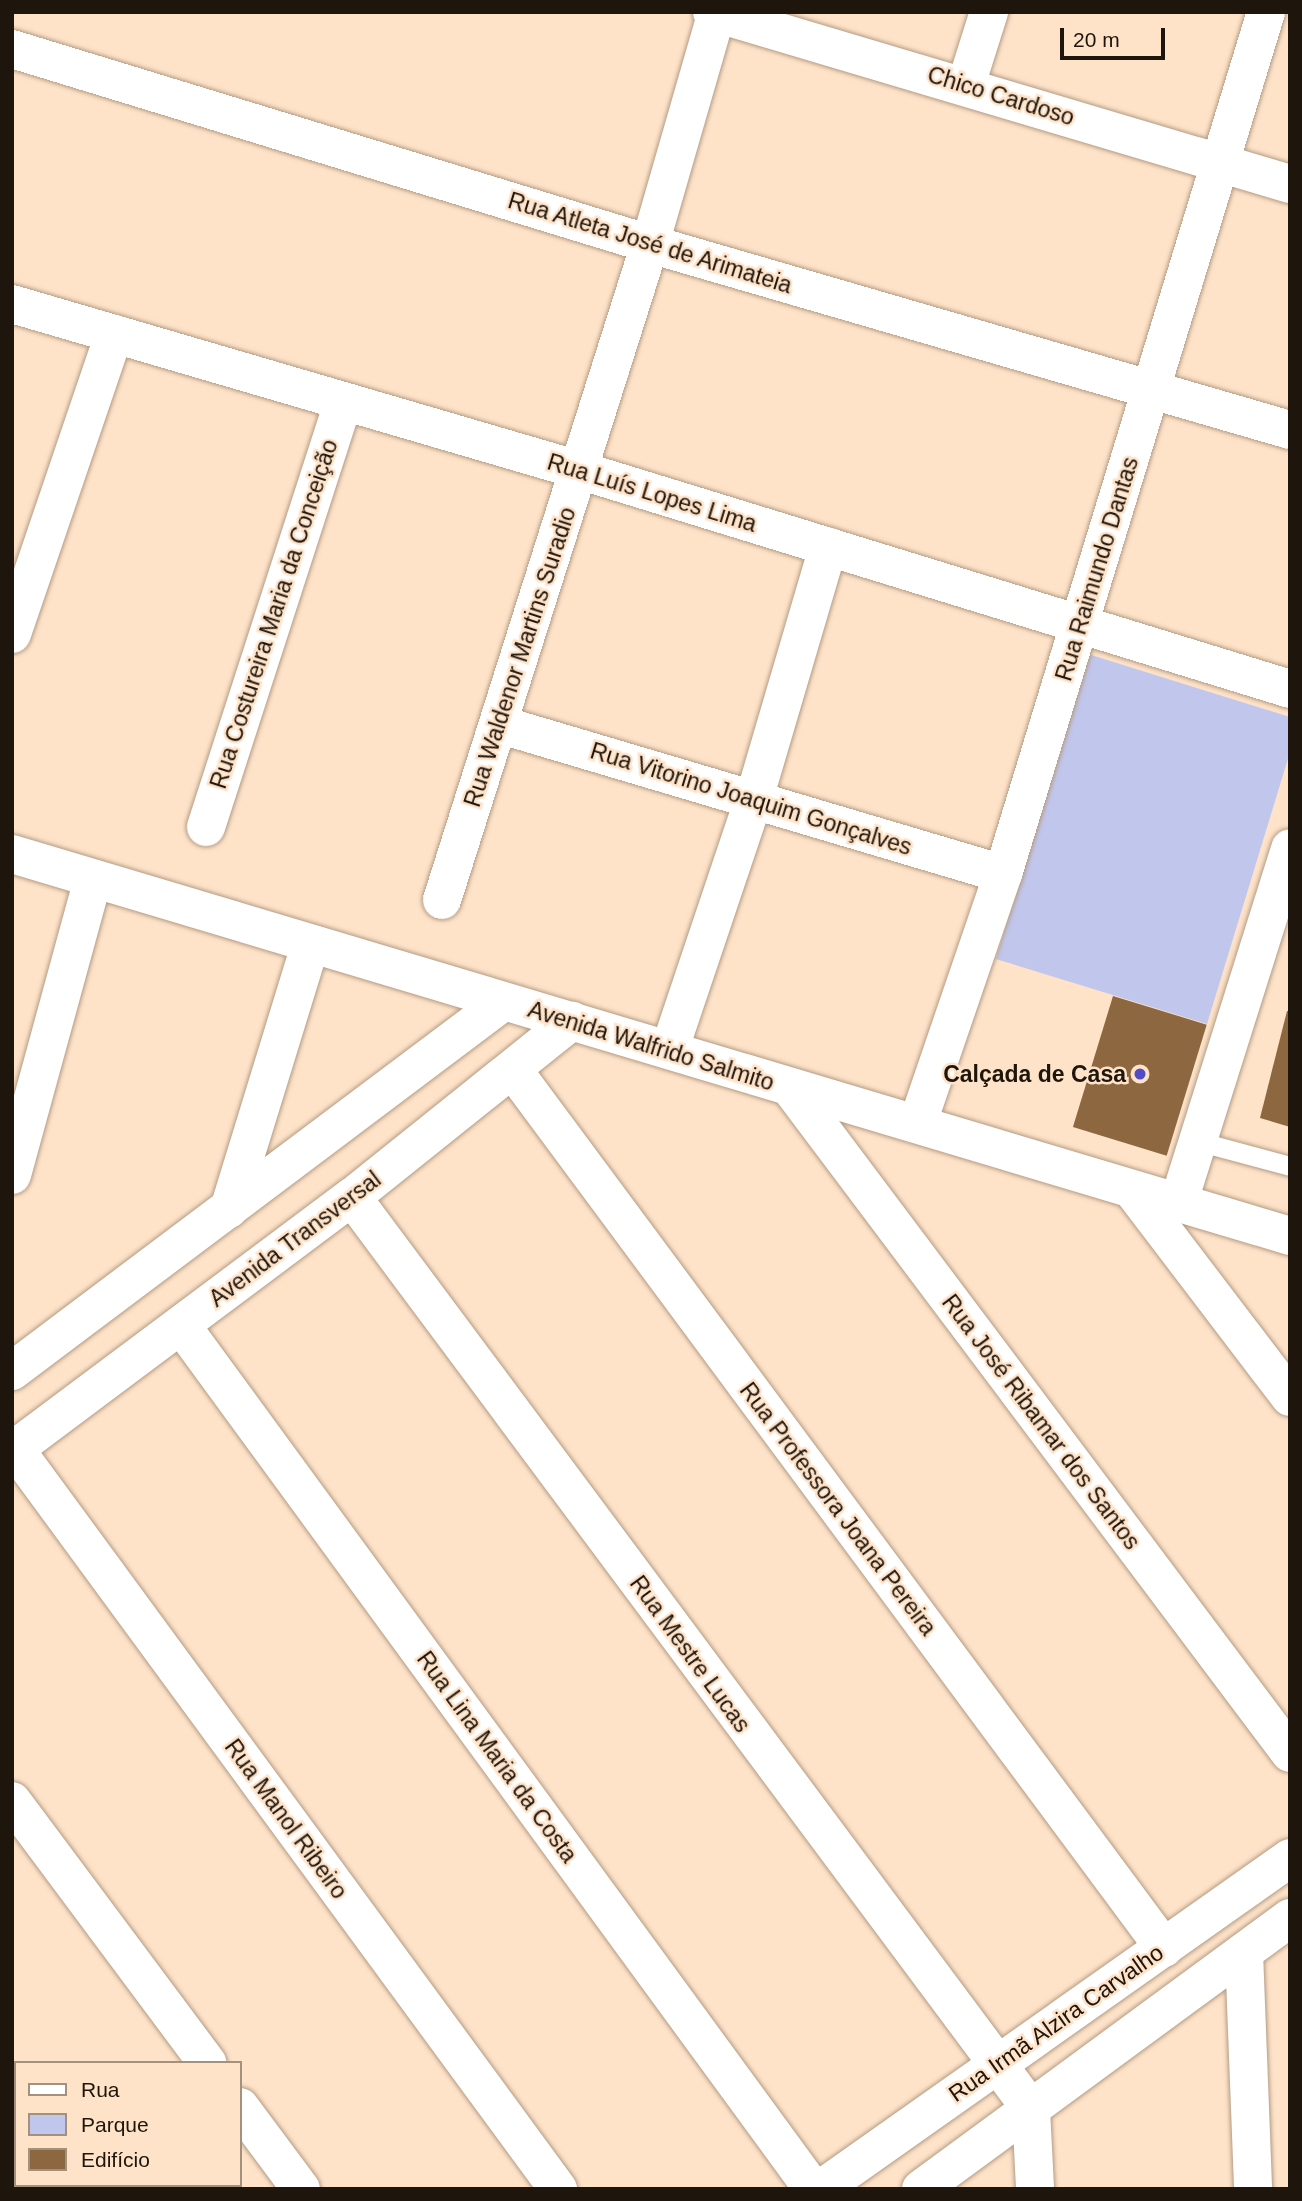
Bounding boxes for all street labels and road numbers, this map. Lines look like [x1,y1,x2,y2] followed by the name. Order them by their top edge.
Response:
[924,61,1078,131] street label: Chico Cardoso
[504,186,796,300] street label: Rua Atleta José de Arimateia
[204,436,344,792] street label: Rua Costureira Maria da Conceição
[544,448,760,538] street label: Rua Luís Lopes Lima
[1050,454,1144,684] street label: Rua Raimundo Dantas
[458,504,582,810] street label: Rua Waldenor Martins Suradio
[587,737,915,861] street label: Rua Vitorino Joaquim Gonçalves
[525,995,777,1097] street label: Avenida Walfrido Salmito
[203,1165,387,1313] street label: Avenida Transversal
[936,1289,1146,1555] street label: Rua José Ribamar dos Santos
[734,1377,942,1641] street label: Rua Professora Joana Pereira
[624,1570,756,1738] street label: Rua Mestre Lucas
[411,1646,583,1868] street label: Rua Lina Maria da Costa
[219,1734,353,1904] street label: Rua Manol Ribeiro
[943,1938,1169,2108] street label: Rua Irmã Alzira Carvalho

